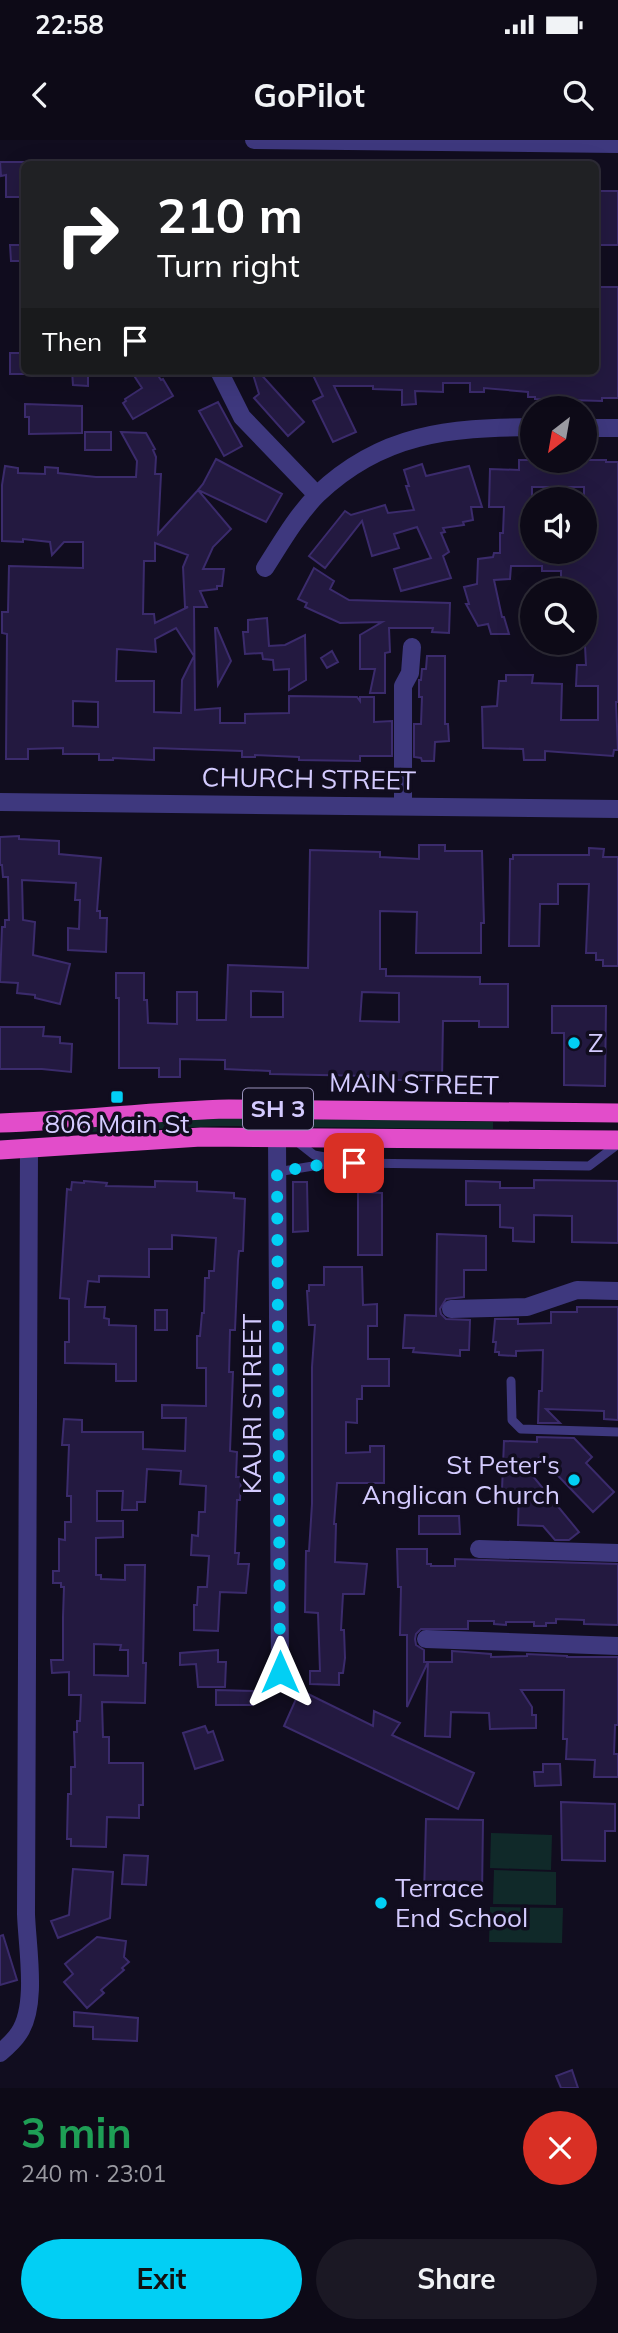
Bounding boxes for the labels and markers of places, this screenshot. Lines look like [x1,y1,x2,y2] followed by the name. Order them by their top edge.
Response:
[588,1026,604,1059] place label: Z
[566,1035,582,1051] marker: Z
[109,1089,125,1105] marker: 806 Main St
[45,1107,189,1140] place label: 806 Main St
[324,1133,384,1193] pin
[362,1448,560,1511] place label: St Peter's Anglican Church
[566,1472,582,1488] marker: St Peter's Anglican Church
[395,1871,528,1934] place label: Terrace End School
[373,1895,389,1911] marker: Terrace End School

